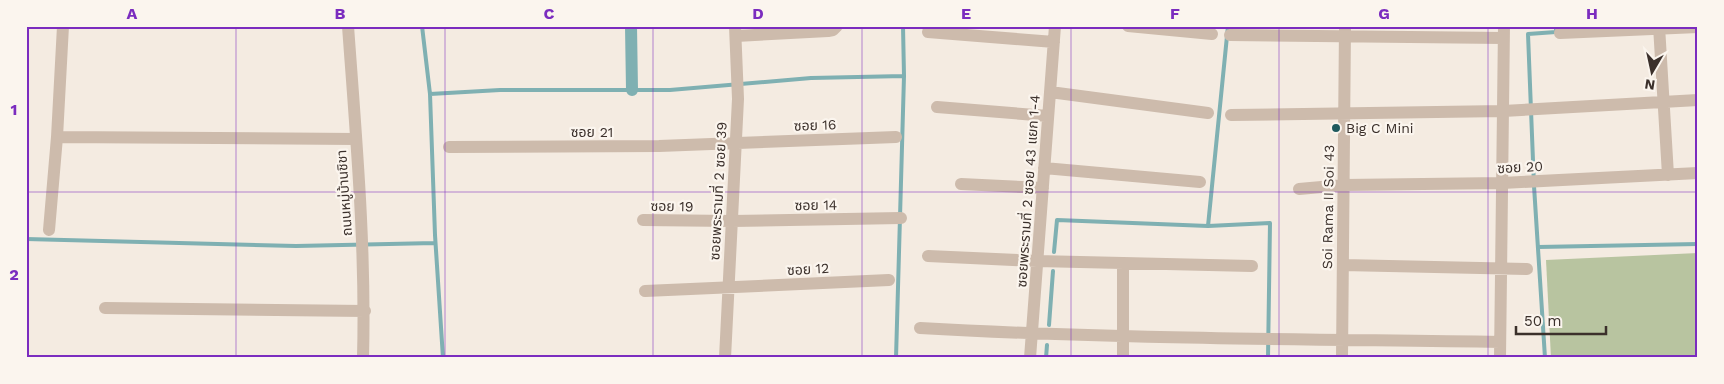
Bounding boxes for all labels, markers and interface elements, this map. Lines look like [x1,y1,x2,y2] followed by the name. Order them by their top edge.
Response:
[127,4,138,23] text: A
[335,4,346,23] text: B
[544,4,555,23] text: C
[752,4,764,23] text: D
[961,4,971,23] text: E
[1170,4,1180,23] text: F
[1378,4,1390,23] text: G
[1586,4,1598,23] text: H
[1626,48,1676,98] north arrow
[1644,76,1656,94] text: N
[1011,94,1043,288] street label: ซอยพระรามที่ 2 ซอย 43 แยก 1-4
[11,100,17,119] text: 1
[793,116,837,134] street label: ซอย 16
[1346,120,1414,136] place label: Big C Mini
[704,121,730,261] street label: ซอยพระรามที่ 2 ซอย 39
[1330,122,1342,134] marker: Big C Mini
[571,124,613,140] street label: ซอย 21
[1319,145,1337,269] street label: Soi Rama II Soi 43
[333,149,356,237] street label: ถนนหมู่บ้านชิชา
[1497,158,1543,176] street label: ซอย 20
[795,197,837,213] street label: ซอย 14
[650,198,694,214] street label: ซอย 19
[786,260,830,278] street label: ซอย 12
[9,265,19,284] text: 2
[1516,304,1606,336] scale bar
[1524,312,1561,330] text: 50 m

